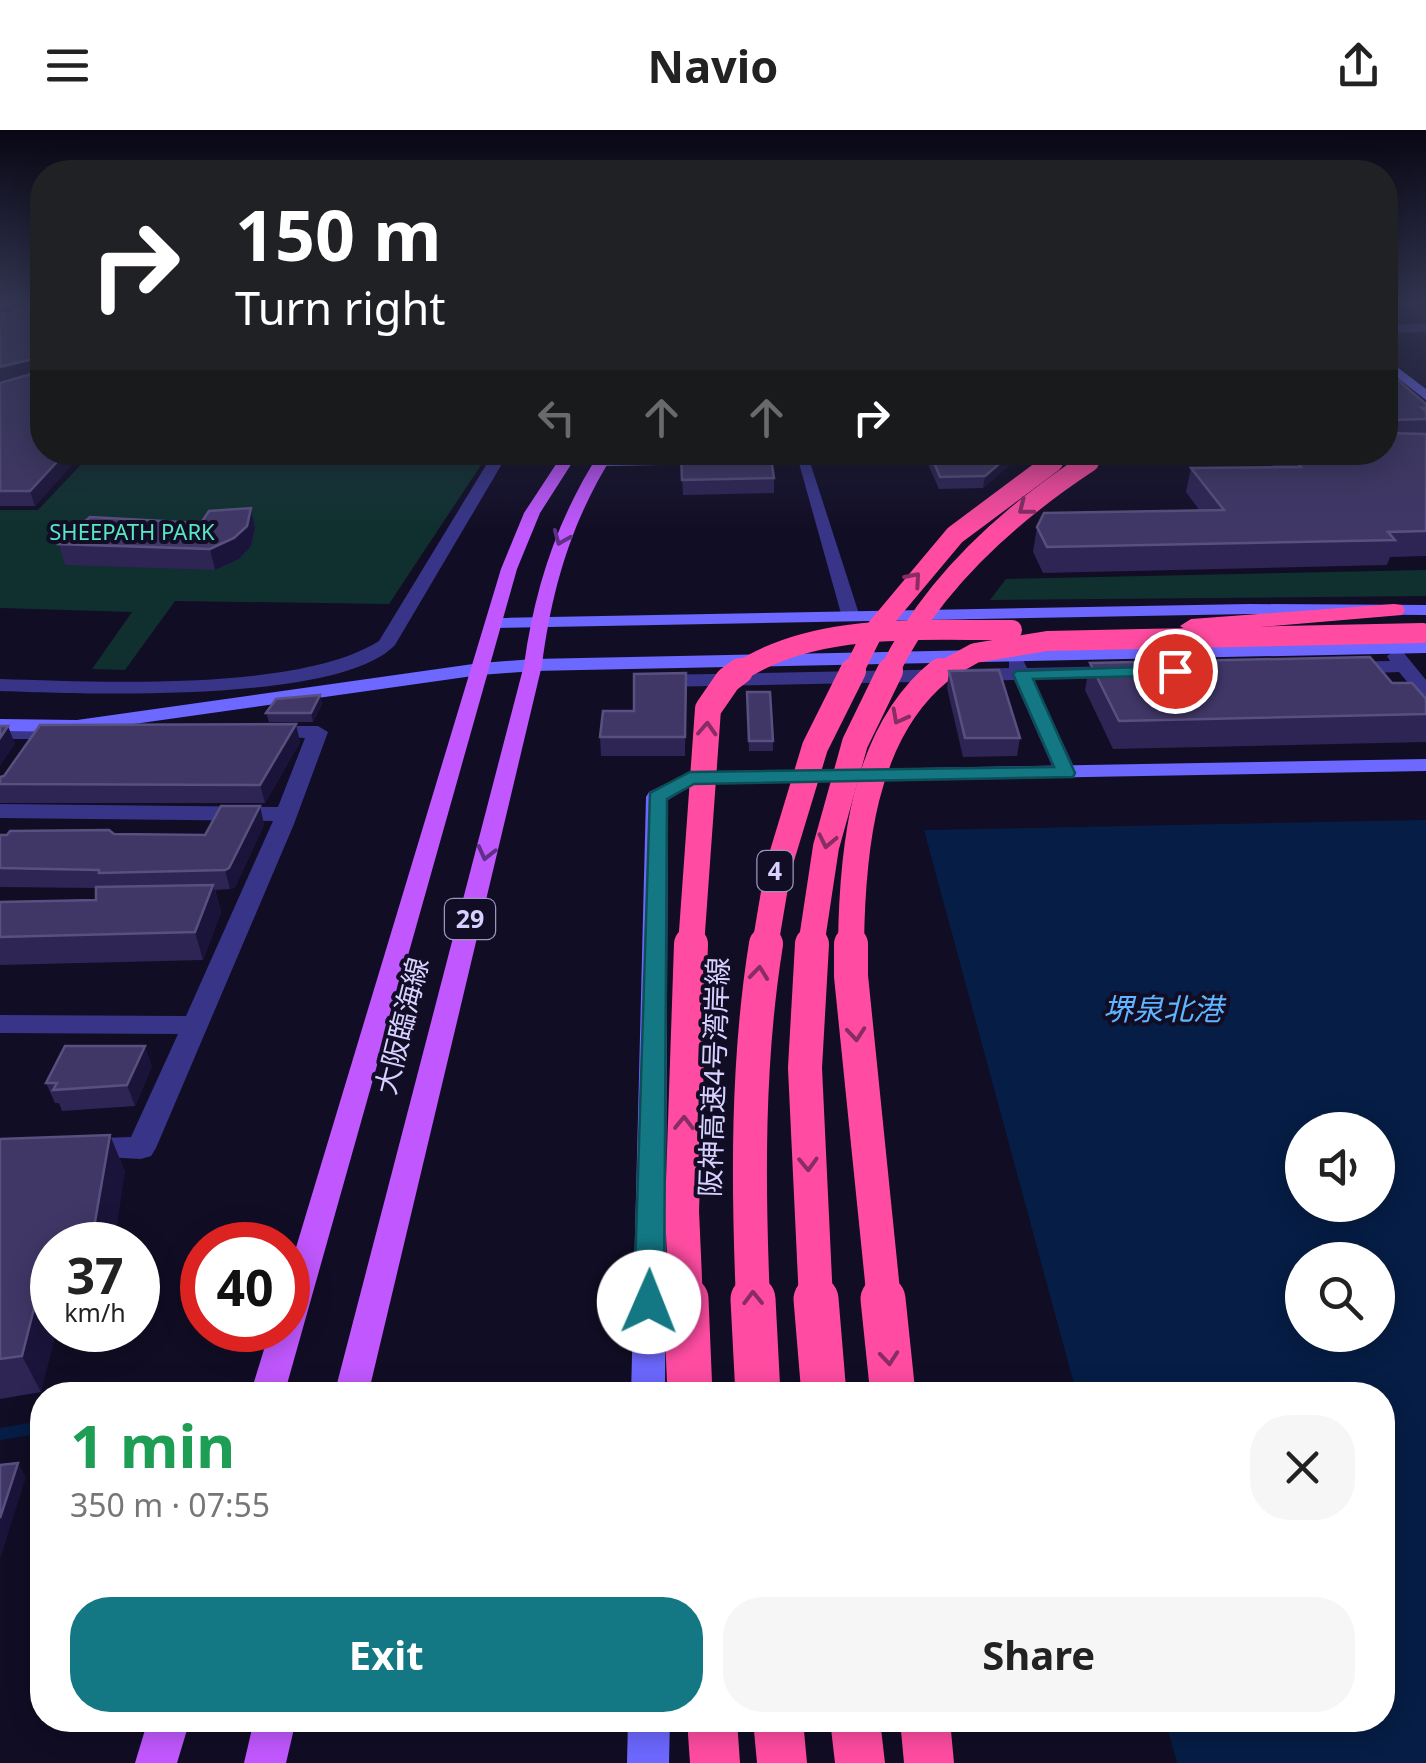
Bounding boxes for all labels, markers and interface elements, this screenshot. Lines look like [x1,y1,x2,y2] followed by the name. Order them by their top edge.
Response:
[648,35,778,96] text: Navio
[40,38,95,93] icon: menu
[1331,38,1386,93] icon: share
[235,186,442,282] text: 150 m
[70,200,200,330] icon: right
[235,277,446,338] text: Turn right
[529,390,584,445] icon: left
[634,390,689,445] icon: ahead
[739,390,794,445] icon: ahead
[844,390,899,445] icon: right
[1018,496,1036,514] one-way arrow
[49,516,215,546] park label: SHEEPATH PARK
[553,528,573,546] one-way arrow
[902,572,920,591] one-way arrow
[1133,629,1218,714] pin
[1148,644,1203,699] icon: arrive
[891,706,911,724] one-way arrow
[696,720,717,736] one-way arrow
[817,832,838,849] one-way arrow
[477,844,498,861] one-way arrow
[758,851,792,891] road number: 4
[445,899,495,939] road number: 29
[366,953,436,1098] street label: 大阪臨海線
[690,956,736,1198] street label: 阪神高速4号湾岸線
[748,965,769,981] one-way arrow
[1103,988,1227,1029] water label: 堺泉北港
[845,1027,866,1043] one-way arrow
[1285,1112,1395,1352] map controls
[1285,1112,1395,1222] button: sound
[674,1114,695,1130] one-way arrow
[797,1157,818,1173] one-way arrow
[180,1222,310,1352] speed limit sign: 40
[66,1241,124,1309] text: 37
[1285,1242,1395,1352] button: search
[597,1250,701,1354] position arrow
[743,1289,764,1305] one-way arrow
[64,1295,126,1329] text: km/h
[878,1350,899,1366] one-way arrow
[70,1404,235,1486] text: 1 min
[1250,1415,1355,1520] button: close
[70,1483,270,1526] text: 350 m · 07:55
[70,1597,703,1712] button: Exit
[723,1597,1355,1712] button: Share

